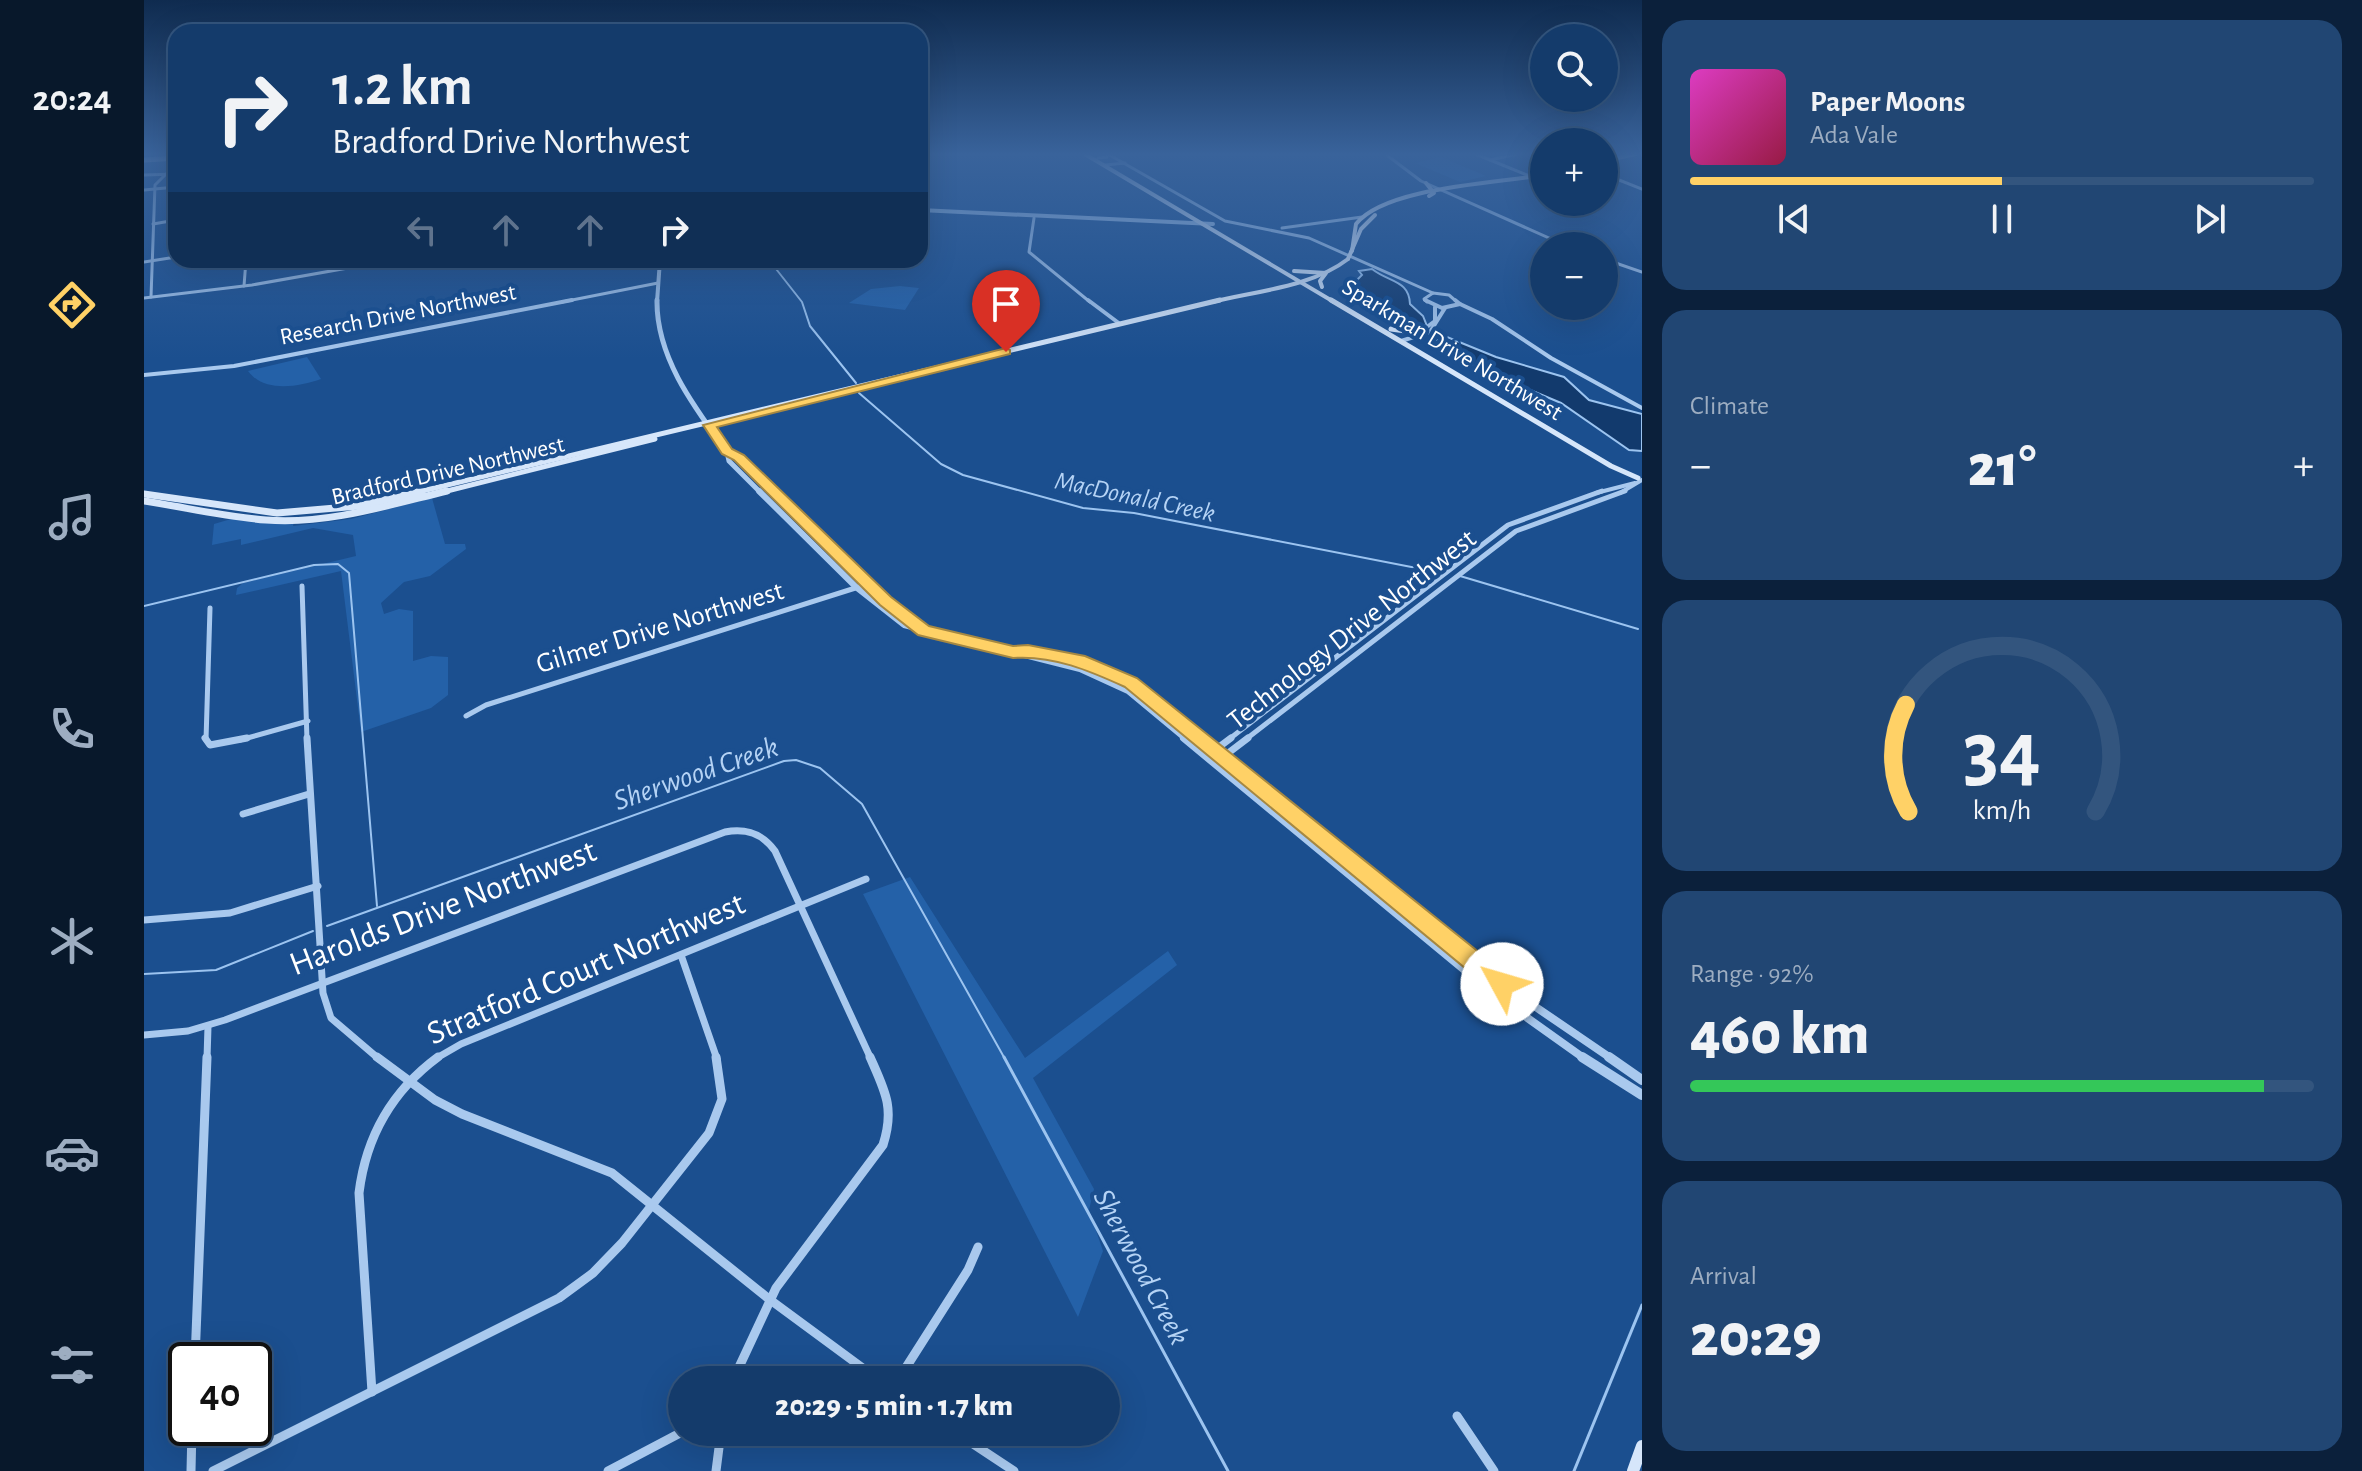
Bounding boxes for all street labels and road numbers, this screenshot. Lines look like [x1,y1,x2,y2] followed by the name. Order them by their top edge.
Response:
[1338,275,1566,425] street label: Sparkman Drive Northwest
[278,280,518,350] street label: Research Drive Northwest
[329,432,567,510] street label: Bradford Drive Northwest
[1223,525,1481,735] street label: Technology Drive Northwest
[533,577,787,679] street label: Gilmer Drive Northwest
[285,834,601,982] street label: Harolds Drive Northwest
[422,887,750,1051] street label: Stratford Court Northwest

